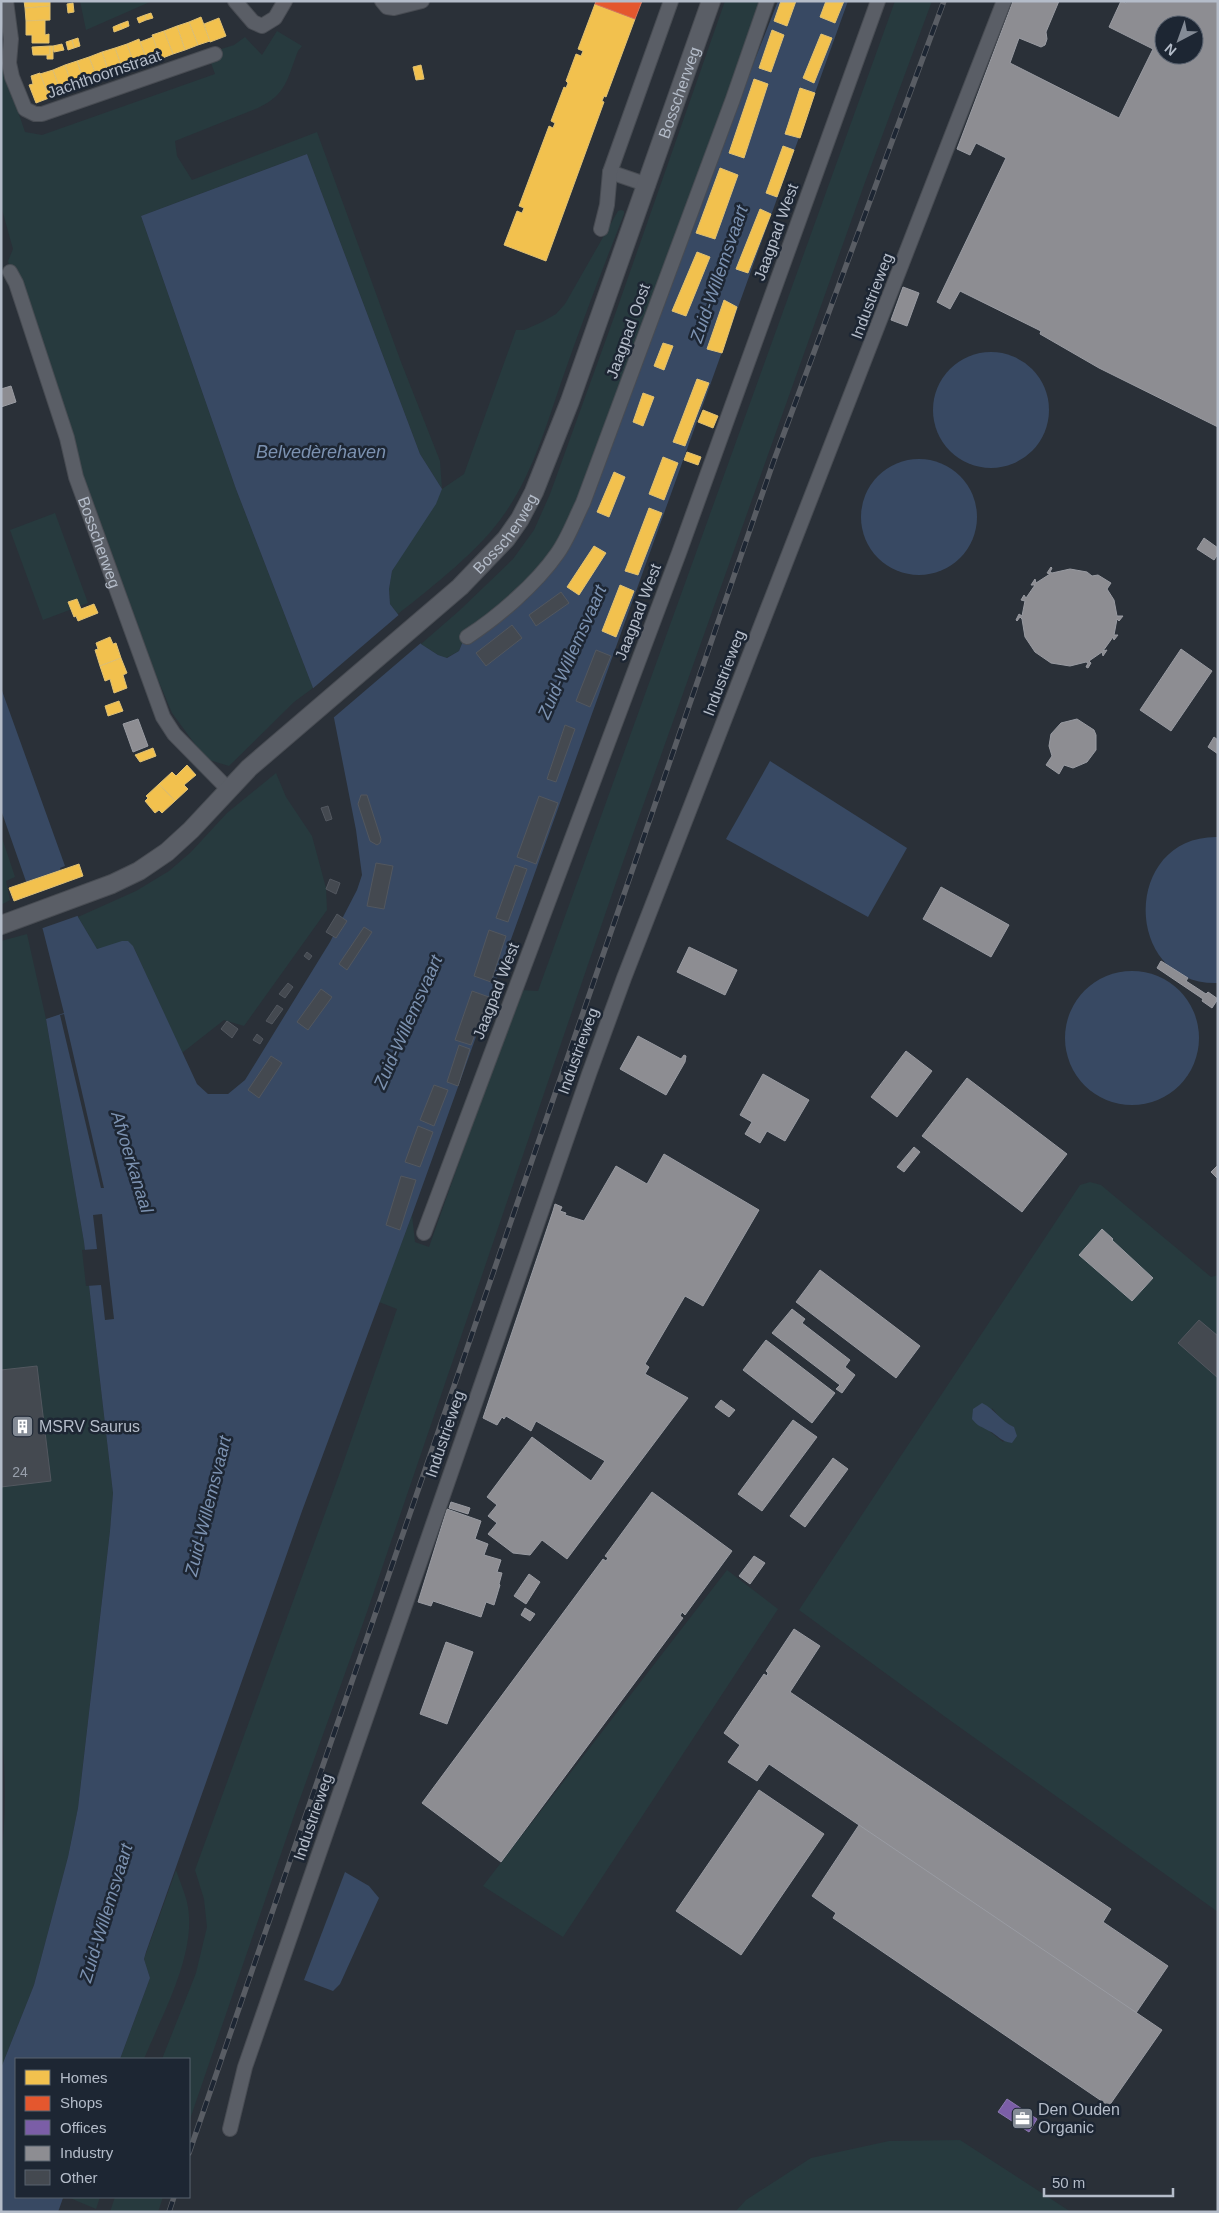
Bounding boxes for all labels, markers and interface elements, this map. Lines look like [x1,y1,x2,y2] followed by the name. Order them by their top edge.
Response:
[1154,15,1204,65] north arrow
[1161,40,1180,59] text: N
[655,44,703,141] street label: Bosscherweg
[45,46,164,101] street label: Jachthoornstraat
[751,181,802,283] street label: Jaagpad West
[686,202,752,346] water label: Zuid-Willemsvaart
[848,251,896,341] street label: Industrieweg
[603,281,653,381] street label: Jaagpad Oost
[256,442,386,462] water label: Belvedèrehaven
[469,491,540,577] street label: Bosscherweg
[75,494,124,590] street label: Bosscherweg
[612,561,664,663] street label: Jaagpad West
[533,581,611,723] water label: Zuid-Willemsvaart
[700,628,748,718] street label: Industrieweg
[470,940,522,1042] street label: Jaagpad West
[369,951,447,1093] water label: Zuid-Willemsvaart
[554,1005,602,1097] street label: Industrieweg
[107,1108,157,1216] water label: Afvoerkanaal
[422,1388,468,1480] street label: Industrieweg
[11,1414,35,1438] building icon: MSRV Saurus
[39,1418,140,1435] place label: MSRV Saurus
[181,1433,235,1579] water label: Zuid-Willemsvaart
[12,1464,28,1480] house number: 24
[290,1771,336,1863] street label: Industrieweg
[75,1840,137,1986] water label: Zuid-Willemsvaart
[15,2058,190,2198] legend
[60,2069,108,2086] text: Homes
[60,2094,103,2111] text: Shops
[1038,2101,1120,2136] place label: Den Ouden Organic
[1010,2106,1034,2130] office icon: Den Ouden Organic
[60,2119,106,2136] text: Offices
[60,2144,114,2161] text: Industry
[1044,2166,1173,2198] scale bar
[60,2169,98,2186] text: Other
[1052,2174,1085,2191] text: 50 m

